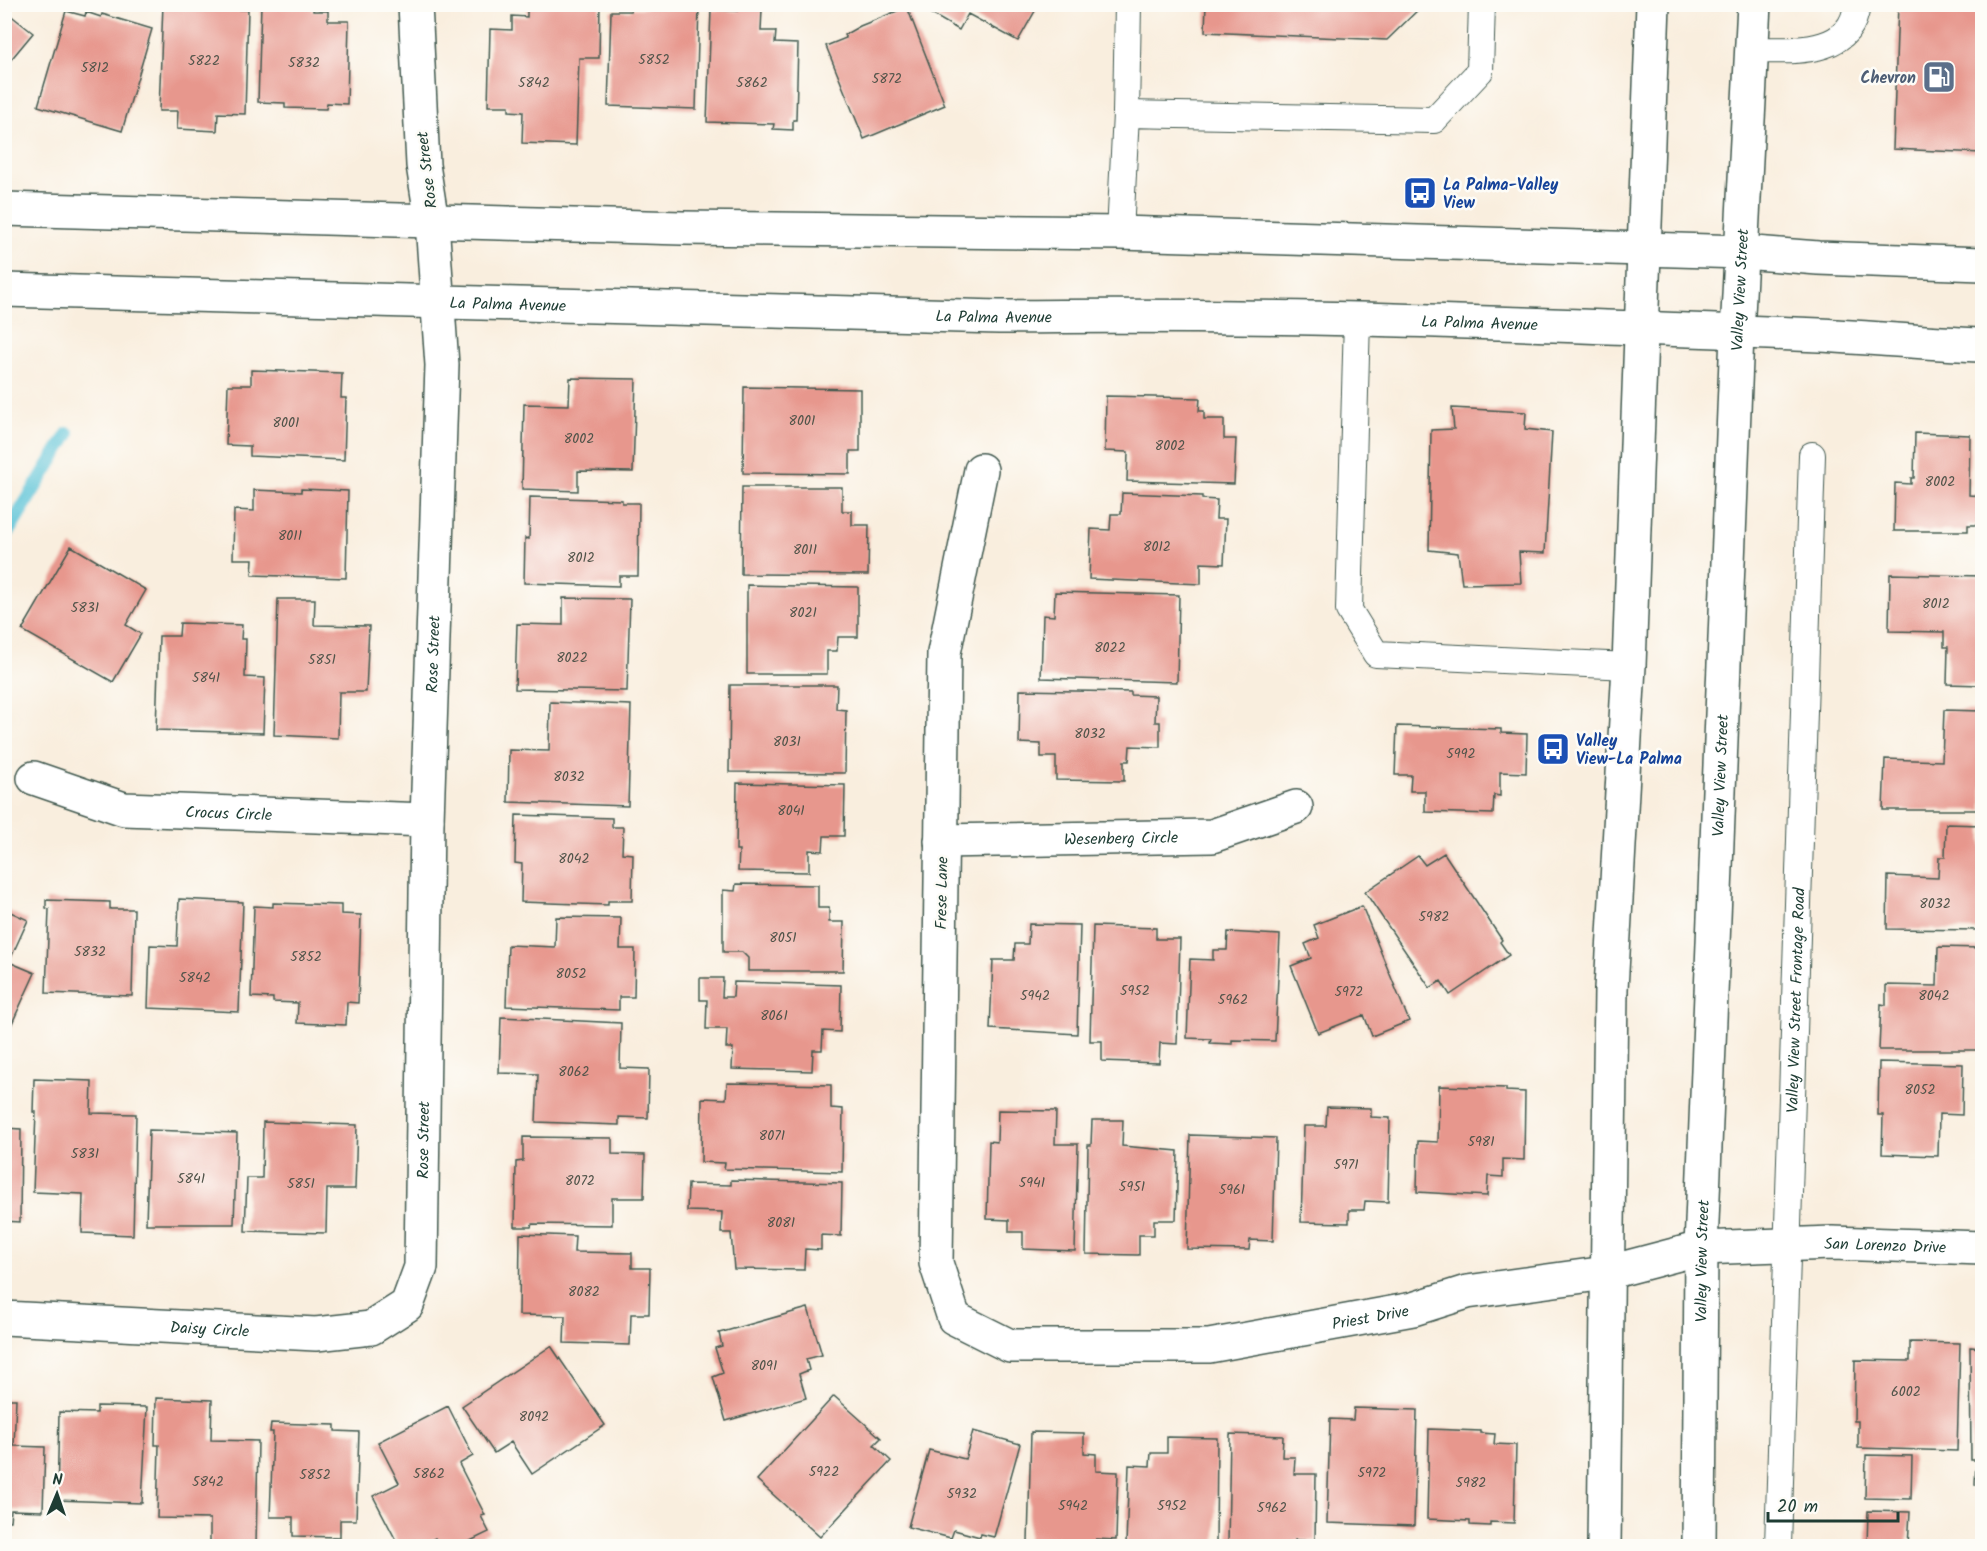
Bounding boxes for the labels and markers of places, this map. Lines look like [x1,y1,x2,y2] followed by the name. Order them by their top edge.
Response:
[1921,59,1957,95] fuel station icon: Chevron
[1861,66,1916,91] place label: Chevron
[1443,173,1559,216] place label: La Palma-Valley View
[1402,175,1438,211] bus stop icon: La Palma-Valley View
[1576,729,1682,772] place label: Valley View-La Palma
[1535,731,1571,767] bus stop icon: Valley View-La Palma

